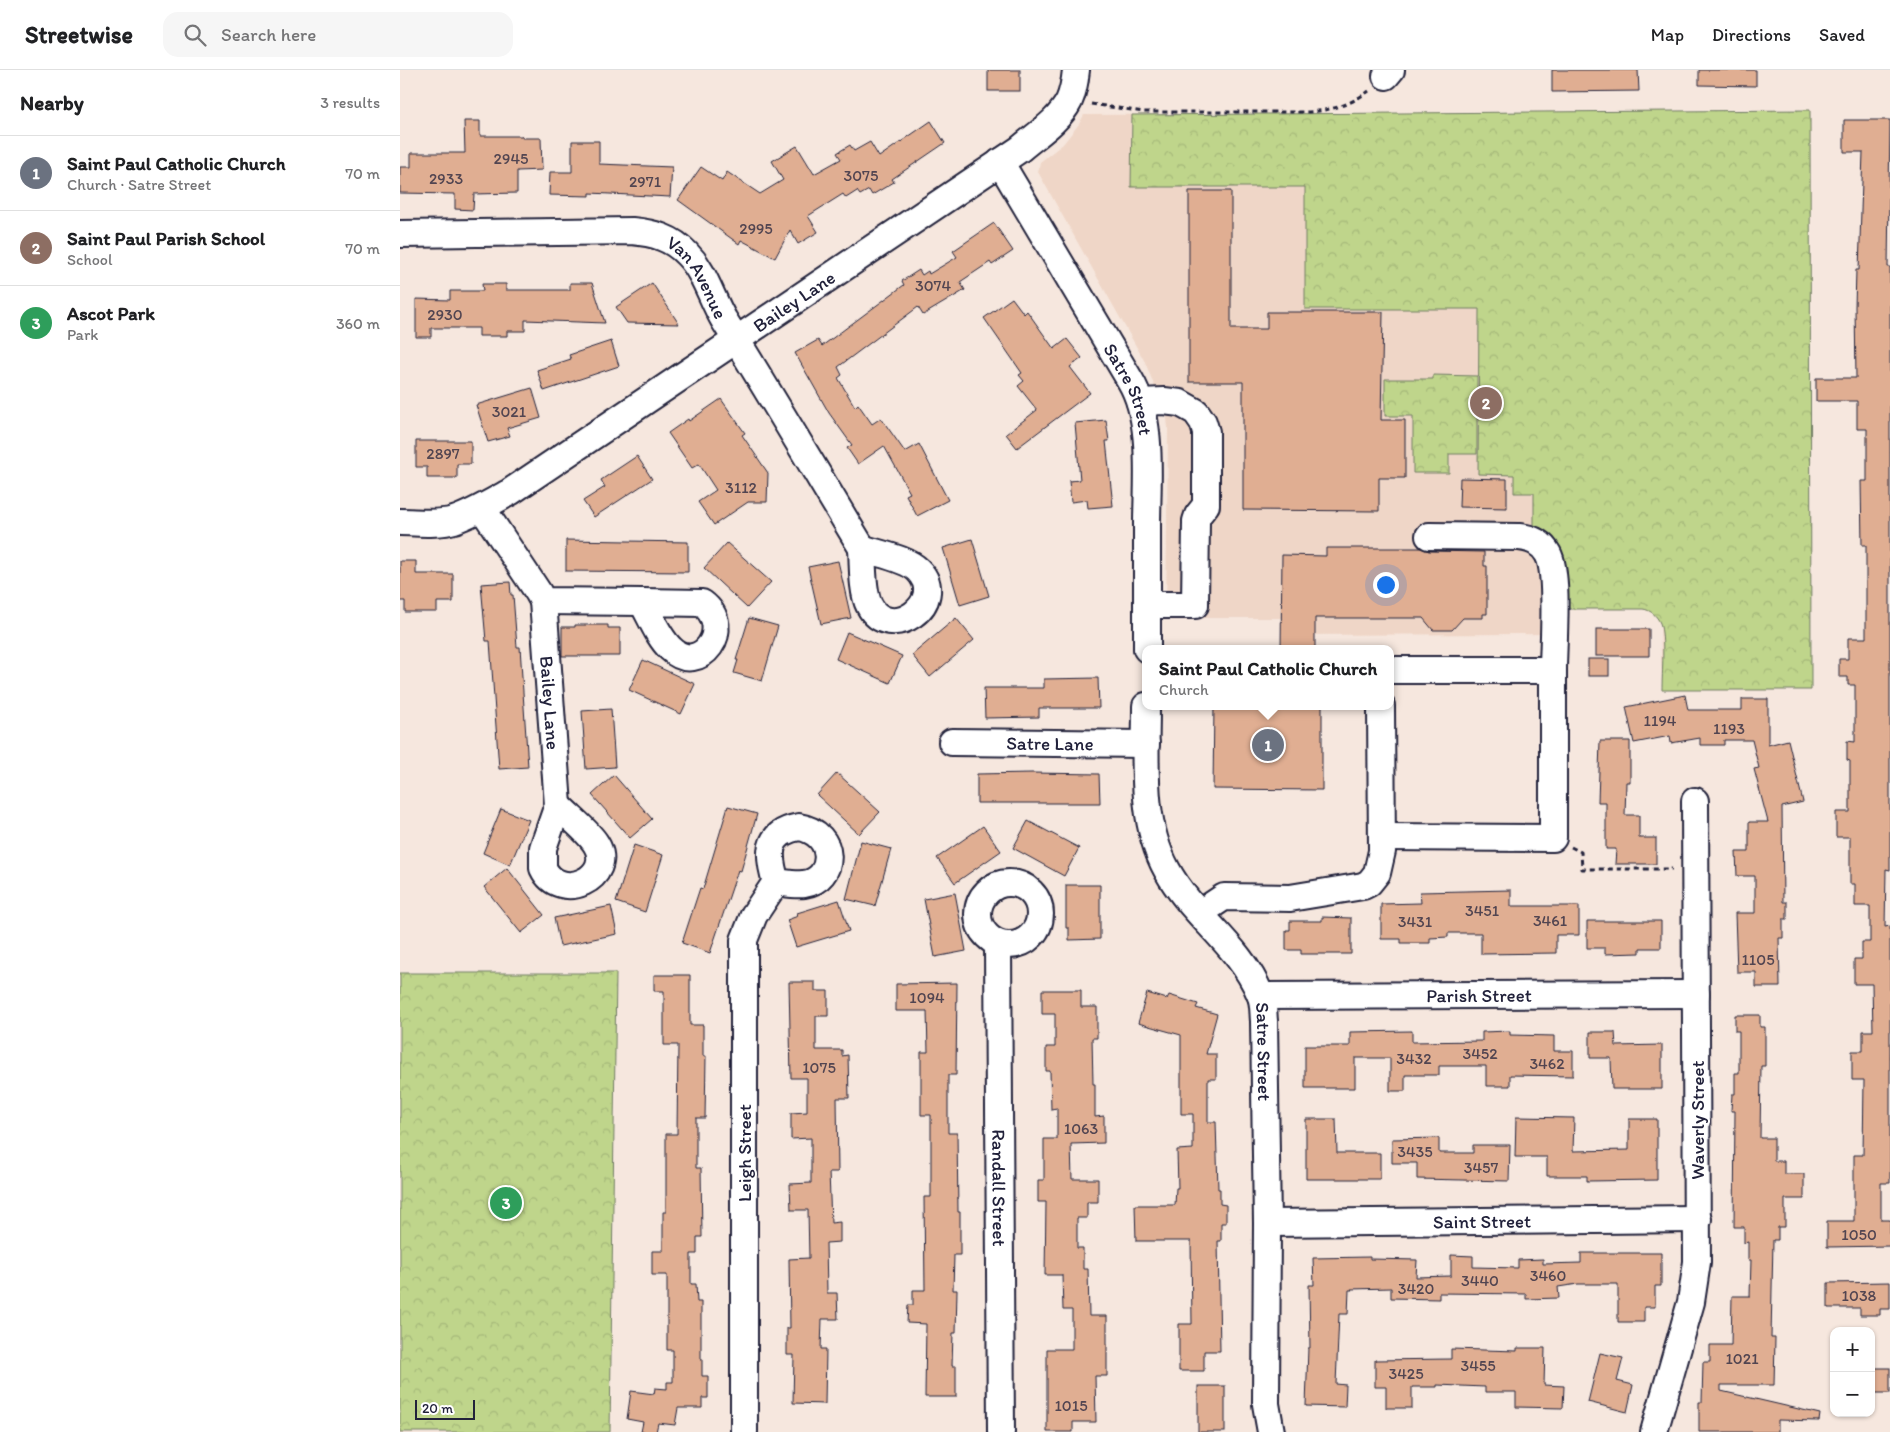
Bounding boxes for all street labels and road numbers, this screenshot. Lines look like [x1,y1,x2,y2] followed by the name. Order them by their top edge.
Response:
[663,230,733,323] street label: Van Avenue
[748,265,839,337] street label: Bailey Lane
[1099,339,1158,436] street label: Satre Street
[536,655,565,751] street label: Bailey Lane
[1006,731,1094,755] street label: Satre Lane
[1426,983,1532,1007] street label: Parish Street
[1251,1001,1277,1101] street label: Satre Street
[1686,1060,1709,1180] street label: Waverly Street
[733,1104,756,1202] street label: Leigh Street
[988,1129,1011,1247] street label: Randall Street
[1433,1209,1531,1233] street label: Saint Street

